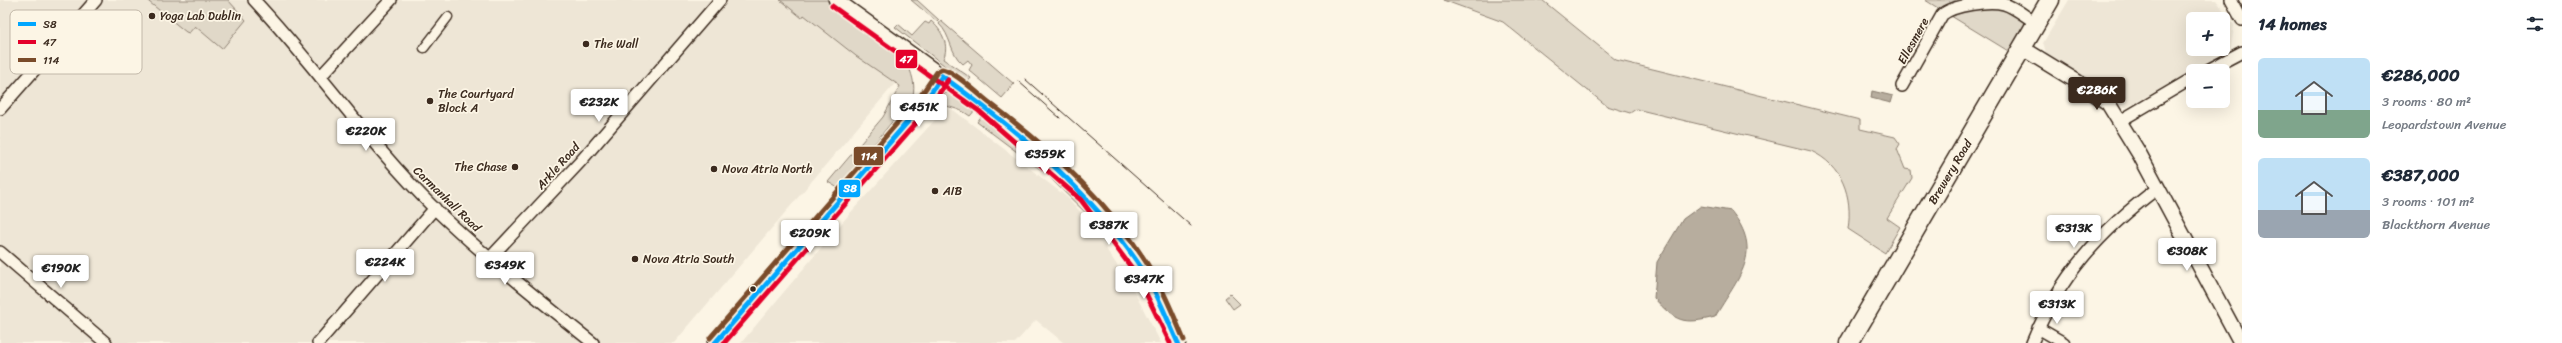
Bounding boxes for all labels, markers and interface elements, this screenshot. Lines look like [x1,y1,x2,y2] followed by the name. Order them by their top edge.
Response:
[160,5,241,27] place label: Yoga Lab Dublin
[2258,9,2327,39] text: 14 homes
[10,10,142,74] legend
[147,11,157,21] marker: Yoga Lab Dublin
[2186,12,2230,108] map controls
[2186,12,2230,56] button: +
[1891,13,1935,68] street label: Ellesmere
[2524,13,2546,35] icon: filters
[43,15,57,34] text: S8
[43,33,57,52] text: 47
[594,33,639,55] place label: The Wall
[581,39,591,49] marker: The Wall
[895,49,918,69] line badge: 47
[898,50,914,69] text: 47
[43,51,59,70] text: 114
[2382,60,2460,90] text: €286,000
[2186,64,2230,108] button: −
[2290,74,2338,122] icon: home
[2069,77,2125,111] pin: €286K
[2077,78,2117,101] text: €286K
[438,83,514,119] place label: The Courtyard Block A
[571,89,627,123] pin: €232K
[580,90,618,113] text: €232K
[2382,90,2471,113] text: 3 rooms · 80 m²
[891,94,947,128] pin: €451K
[900,95,938,118] text: €451K
[425,96,435,106] marker: The Courtyard Block A
[2382,113,2506,136] text: Leopardstown Avenue
[338,118,394,152] pin: €220K
[346,119,386,142] text: €220K
[1922,134,1979,209] street label: Brewery Road
[530,136,587,196] street label: Arkle Road
[1017,141,1073,175] pin: €359K
[1025,142,1065,165] text: €359K
[853,146,884,166] line badge: 114
[861,147,877,166] text: 114
[454,156,507,178] place label: The Chase
[722,158,813,180] place label: Nova Atria North
[408,160,488,239] street label: Carmanhall Road
[2382,160,2459,190] text: €387,000
[510,162,520,172] marker: The Chase
[709,164,719,174] marker: Nova Atria North
[2290,174,2338,222] icon: home
[838,179,861,198] line badge: S8
[842,179,857,198] text: S8
[942,180,963,202] place label: AIB
[930,186,940,196] marker: AIB
[2382,190,2474,213] text: 3 rooms · 101 m²
[1081,212,1137,246] pin: €387K
[1090,213,1128,236] text: €387K
[2382,213,2490,236] text: Blackthorn Avenue
[2046,215,2102,249] pin: €313K
[2056,216,2092,239] text: €313K
[782,220,838,254] pin: €209K
[790,221,830,244] text: €209K
[2159,238,2215,272] pin: €308K
[2167,239,2207,262] text: €308K
[643,248,734,270] place label: Nova Atria South
[357,249,413,283] pin: €224K
[365,250,405,273] text: €224K
[477,252,533,286] pin: €349K
[485,253,525,276] text: €349K
[630,254,640,264] marker: Nova Atria South
[33,255,89,289] pin: €190K
[42,256,80,279] text: €190K
[1116,266,1172,300] pin: €347K
[1124,267,1164,290] text: €347K
[748,284,758,294] unlabelled marker
[2029,291,2085,325] pin: €313K
[2039,292,2075,315] text: €313K

